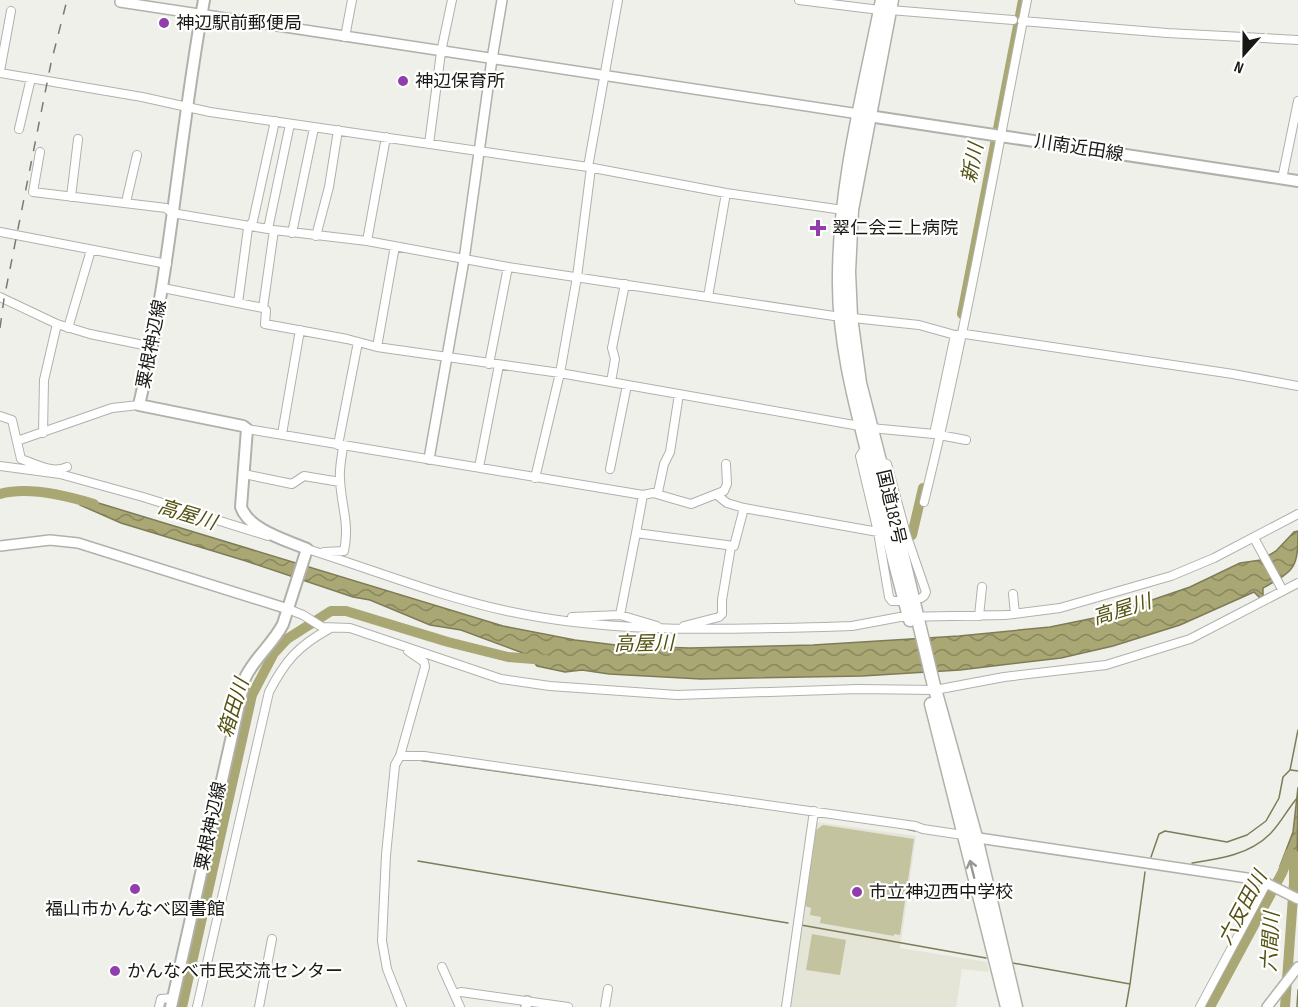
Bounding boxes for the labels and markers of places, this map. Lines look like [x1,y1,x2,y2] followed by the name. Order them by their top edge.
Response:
[176,13,302,34] place label: 神辺駅前郵便局
[157,16,171,30] marker: 神辺駅前郵便局
[415,71,505,92] place label: 神辺保育所
[396,74,410,88] marker: 神辺保育所
[832,218,958,239] place label: 翠仁会三上病院
[809,219,827,237] marker: 翠仁会三上病院
[128,882,142,896] marker: 福山市かんなべ図書館
[869,882,1013,903] place label: 市立神辺西中学校
[850,885,864,899] marker: 市立神辺西中学校
[45,899,225,920] place label: 福山市かんなべ図書館
[127,961,343,982] place label: かんなべ市民交流センター
[108,964,122,978] marker: かんなべ市民交流センター

